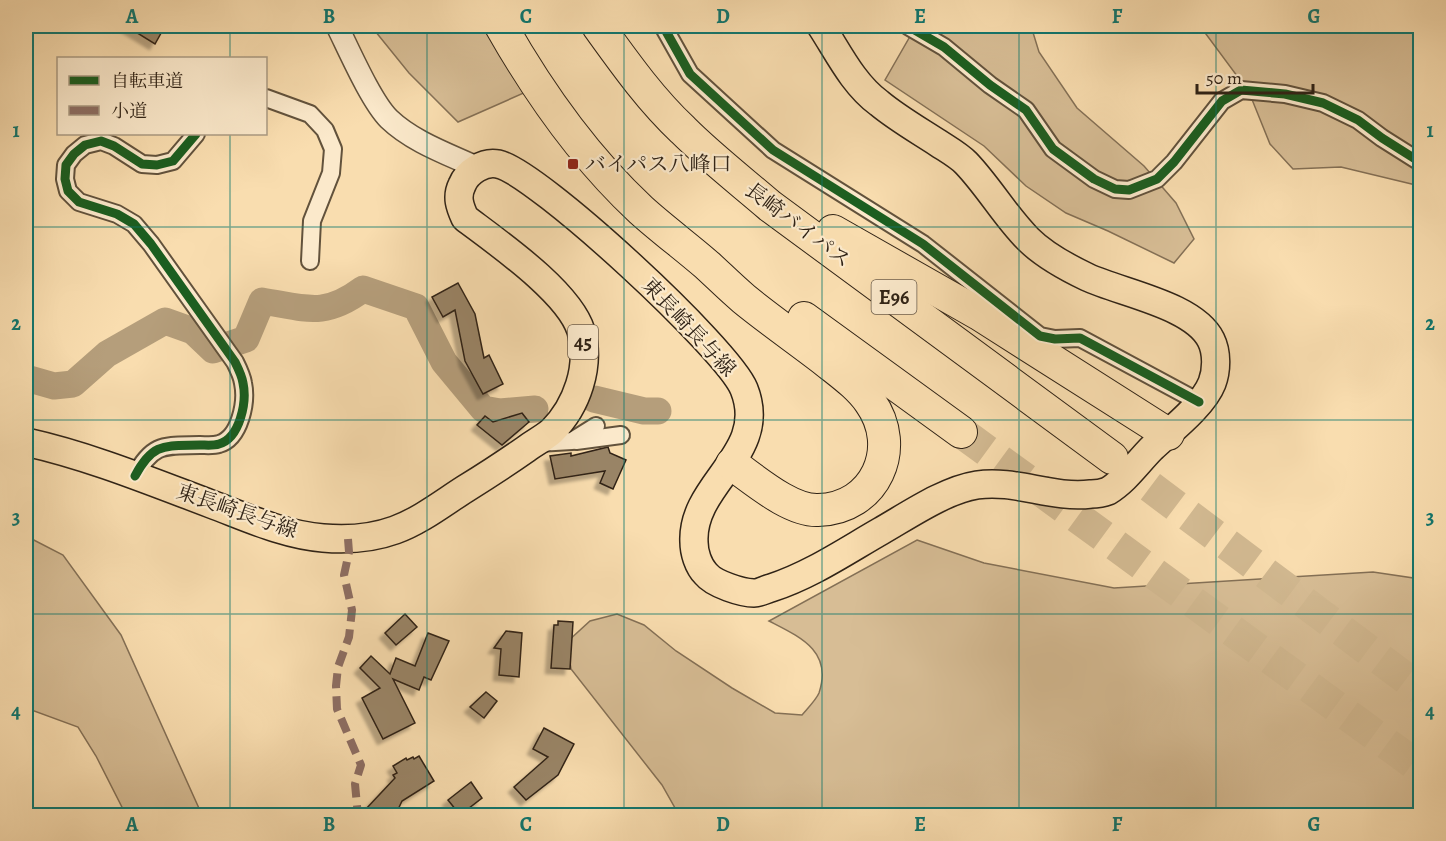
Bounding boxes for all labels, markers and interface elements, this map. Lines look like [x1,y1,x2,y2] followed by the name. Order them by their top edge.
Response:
[125,3,139,30] text: A
[323,3,335,30] text: B
[520,3,532,30] text: C
[716,3,730,30] text: D
[914,3,926,30] text: E
[1112,3,1123,30] text: F
[1307,3,1321,30] text: G
[57,57,267,135] legend
[1197,57,1312,95] scale bar
[1206,66,1242,90] text: 50 m
[111,69,183,93] text: 自転車道
[111,99,147,123] text: 小道
[12,117,20,144] text: 1
[1426,117,1434,144] text: 1
[585,150,732,178] place label: バイパス八峰口
[566,157,580,171] marker: バイパス八峰口
[739,176,857,274] street label: 長崎バイパス
[636,271,742,383] street label: 東長崎長与線
[872,280,916,314] road number: E96
[11,310,21,337] text: 2
[1425,310,1435,337] text: 2
[568,325,598,359] road number: 45
[173,477,301,545] street label: 東長崎長与線
[12,504,20,531] text: 3
[1426,504,1434,531] text: 3
[11,698,21,725] text: 4
[1425,698,1435,725] text: 4
[125,811,139,838] text: A
[323,811,335,838] text: B
[520,811,532,838] text: C
[716,811,730,838] text: D
[914,811,926,838] text: E
[1112,811,1123,838] text: F
[1307,811,1321,838] text: G

